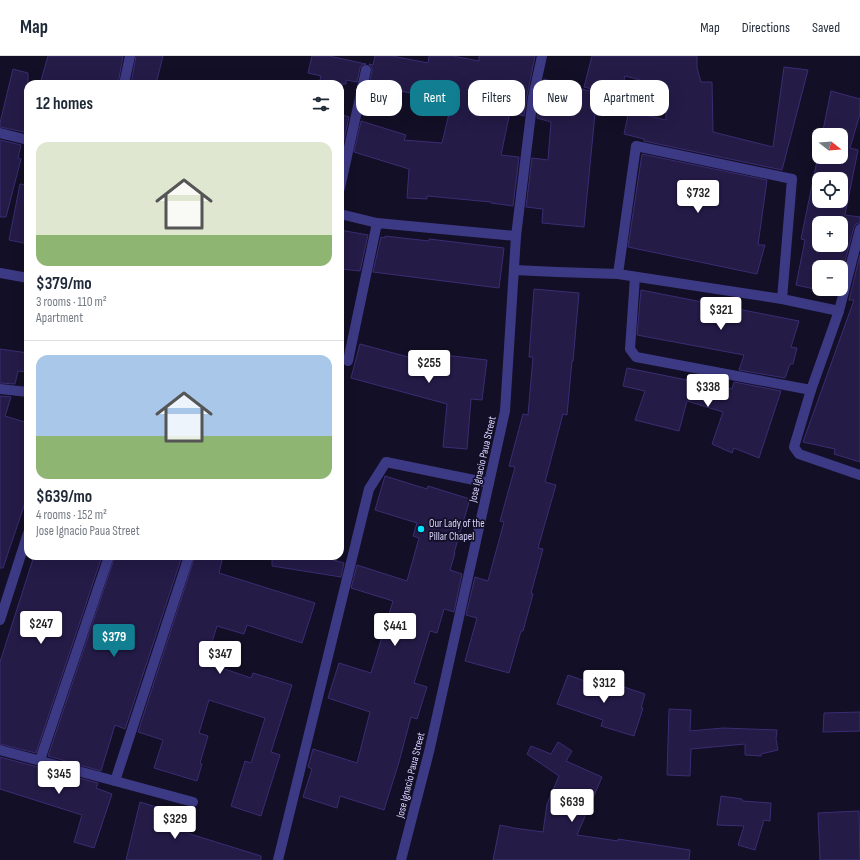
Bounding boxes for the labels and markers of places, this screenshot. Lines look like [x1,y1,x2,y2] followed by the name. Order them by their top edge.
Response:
[674,180,722,214] pin: $732
[697,297,745,331] pin: $321
[405,350,453,384] pin: $255
[684,374,732,408] pin: $338
[429,517,485,543] place label: Our Lady of the Pillar Chapel
[416,524,426,534] marker: Our Lady of the Pillar Chapel
[17,611,65,645] pin: $247
[371,613,419,647] pin: $441
[90,624,138,658] pin: $379
[196,641,244,675] pin: $347
[580,670,628,704] pin: $312
[35,761,83,795] pin: $345
[548,789,596,823] pin: $639
[151,806,199,840] pin: $329

